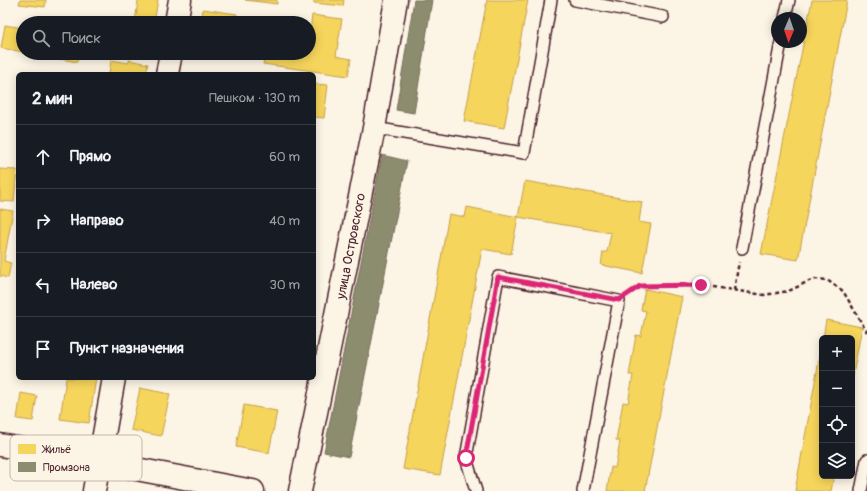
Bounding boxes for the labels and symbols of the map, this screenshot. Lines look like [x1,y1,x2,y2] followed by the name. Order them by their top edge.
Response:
[771,12,807,48] north arrow
[333,192,369,301] street label: улица Островского
[692,276,710,294] route end
[10,435,142,481] legend
[41,443,71,456] text: Жильё
[457,449,475,467] route start
[43,461,90,474] text: Промзона

